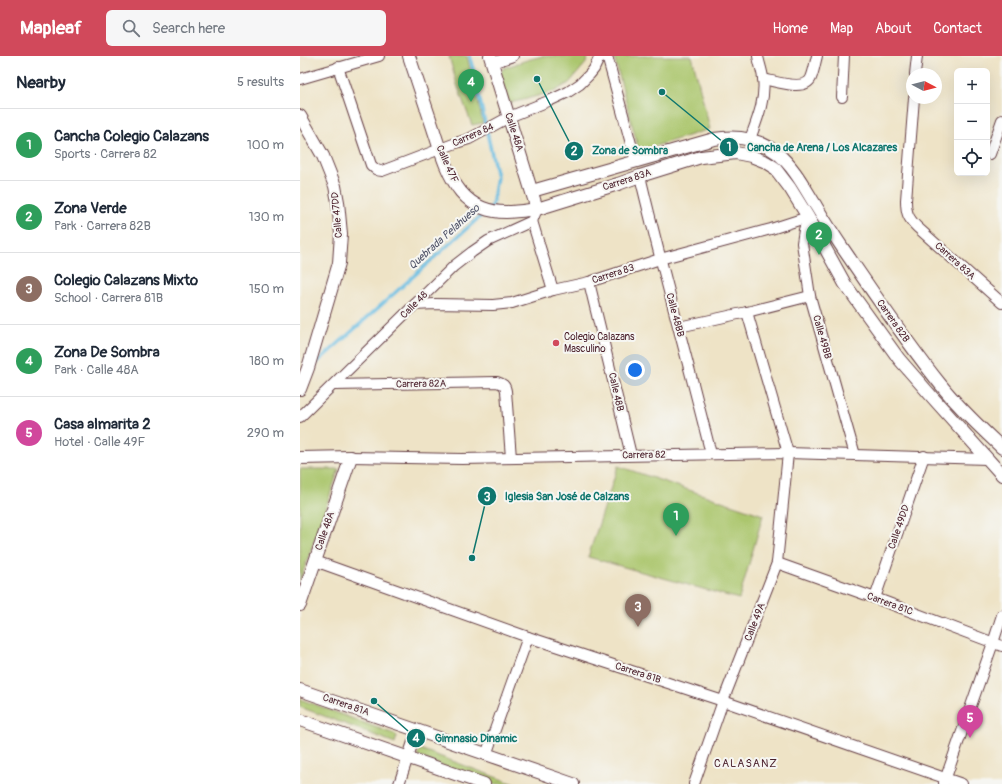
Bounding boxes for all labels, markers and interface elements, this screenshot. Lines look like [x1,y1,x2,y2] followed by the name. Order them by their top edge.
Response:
[106,10,386,46] search box
[20,16,82,40] text: Mapleaf
[120,17,142,39] icon: search
[152,19,225,38] text: Search here
[773,20,808,37] text: Home
[830,20,853,37] text: Map
[875,20,911,37] text: About
[933,20,982,37] text: Contact
[906,68,942,104] north arrow
[954,68,990,176] map controls
[954,68,990,104] button: +
[458,69,484,102] pin: 4
[16,72,65,93] text: Nearby
[237,74,284,90] text: 5 results
[954,104,990,140] button: −
[502,111,526,153] street label: Calle 48A
[450,121,496,149] street label: Carrera 84
[54,127,209,146] text: Cancha Colegio Calazans
[719,136,905,159] callout: Cancha de Arena / Los Alcazares
[26,137,32,153] text: 1
[247,137,284,153] text: 100 m
[564,139,676,162] callout: Zona de Sombra
[727,140,731,155] text: 1
[954,140,990,176] button: locate
[747,141,897,154] text: Cancha de Arena / Los Alcazares
[433,143,461,185] street label: Calle 47F
[571,144,578,159] text: 2
[592,144,668,157] text: Zona de Sombra
[54,146,157,162] text: Sports · Carrera 82
[601,166,653,193] street label: Carrera 83A
[329,191,345,239] street label: Calle 47DD
[54,199,127,218] text: Zona Verde
[406,201,483,272] water label: Quebrada Pelahueso
[25,209,33,225] text: 2
[248,209,284,225] text: 130 m
[54,218,151,234] text: Park · Carrera 82B
[806,222,832,255] pin: 2
[932,240,978,283] street label: Carrera 83A
[590,261,636,286] street label: Carrera 83
[54,271,198,290] text: Colegio Calazans Mixto
[25,281,33,297] text: 3
[249,281,284,297] text: 150 m
[398,289,430,321] street label: Calle 48
[54,290,163,306] text: School · Carrera 81B
[663,292,687,339] street label: Calle 48BB
[874,297,912,345] street label: Carrera 82B
[810,314,834,361] street label: Calle 49BB
[564,331,635,355] place label: Colegio Calazans Masculino
[551,338,561,348] marker: Colegio Calazans Masculino
[54,343,160,362] text: Zona De Sombra
[25,353,33,369] text: 4
[249,353,284,369] text: 180 m
[625,360,645,380] your location
[54,362,139,378] text: Park · Calle 48A
[606,372,626,413] street label: Calle 48B
[396,378,447,390] street label: Carrera 82A
[54,415,151,434] text: Casa almarita 2
[25,425,33,441] text: 5
[247,425,284,441] text: 290 m
[54,434,145,450] text: Hotel · Calle 49F
[622,449,666,461] street label: Carrera 82
[477,485,637,508] callout: Iglesia San José de Calzans
[484,490,491,505] text: 3
[505,490,629,503] text: Iglesia San José de Calzans
[663,503,689,536] pin: 1
[886,503,912,551] street label: Calle 49DD
[313,510,337,552] street label: Calle 48A
[865,590,915,618] street label: Carrera 81C
[625,594,651,627] pin: 3
[742,601,768,643] street label: Calle 49A
[613,660,663,686] street label: Carrera 81B
[321,691,371,719] street label: Carrera 81A
[957,705,983,738] pin: 5
[406,726,525,749] callout: Gimnasio Dinamic
[412,731,420,746] text: 4
[435,732,518,745] text: Gimnasio Dinamic
[714,757,778,770] district label: CALASANZ

